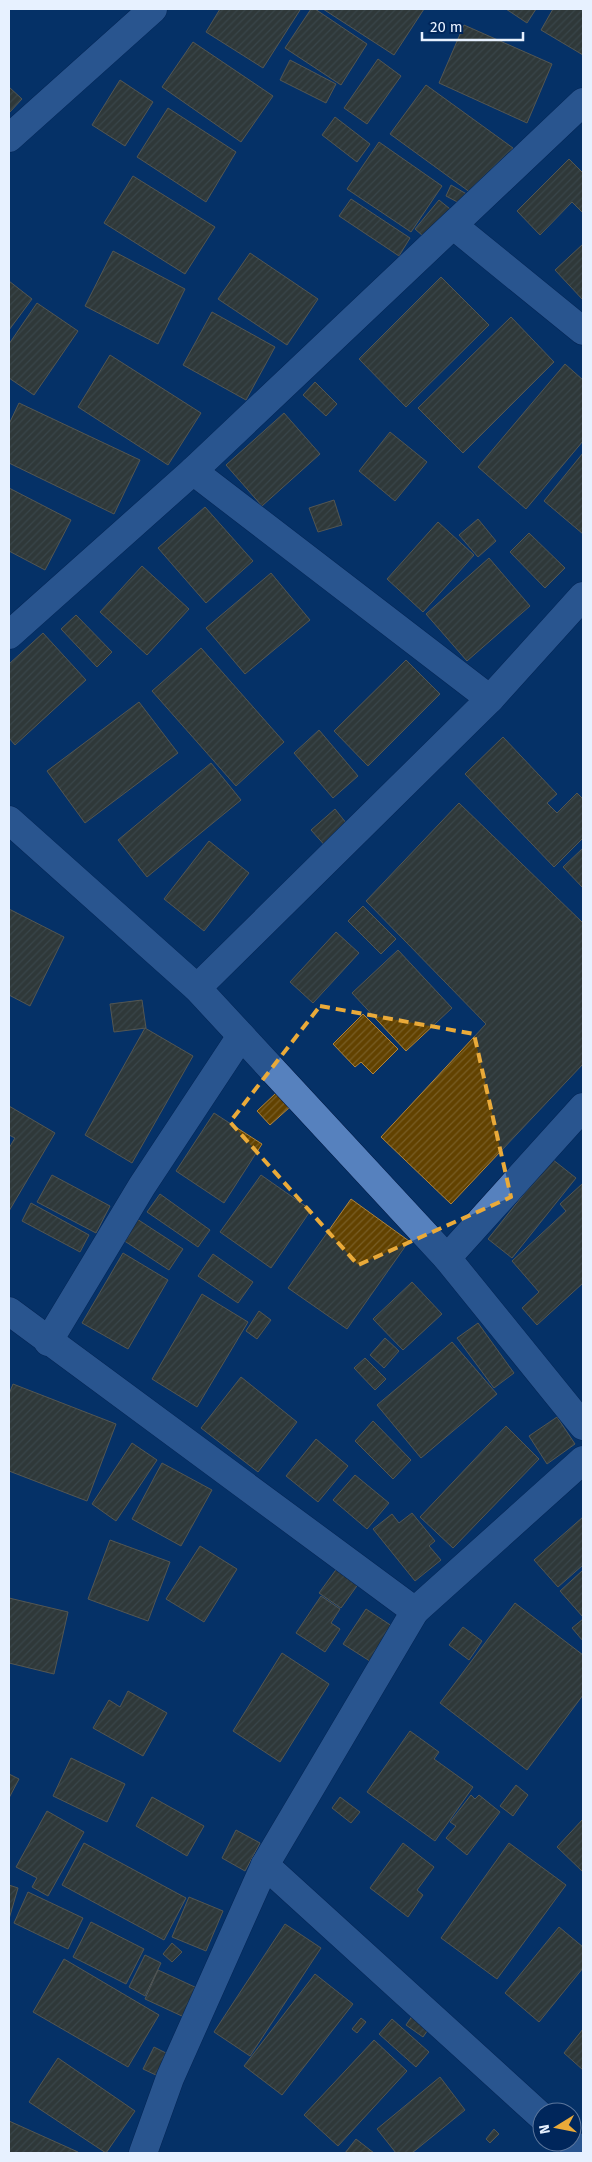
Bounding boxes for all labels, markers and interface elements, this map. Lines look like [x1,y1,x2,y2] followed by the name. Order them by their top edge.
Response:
[422,10,523,42] scale bar
[430,18,463,36] text: 20 m
[532,2102,582,2152] north arrow
[536,2123,554,2135] text: N

